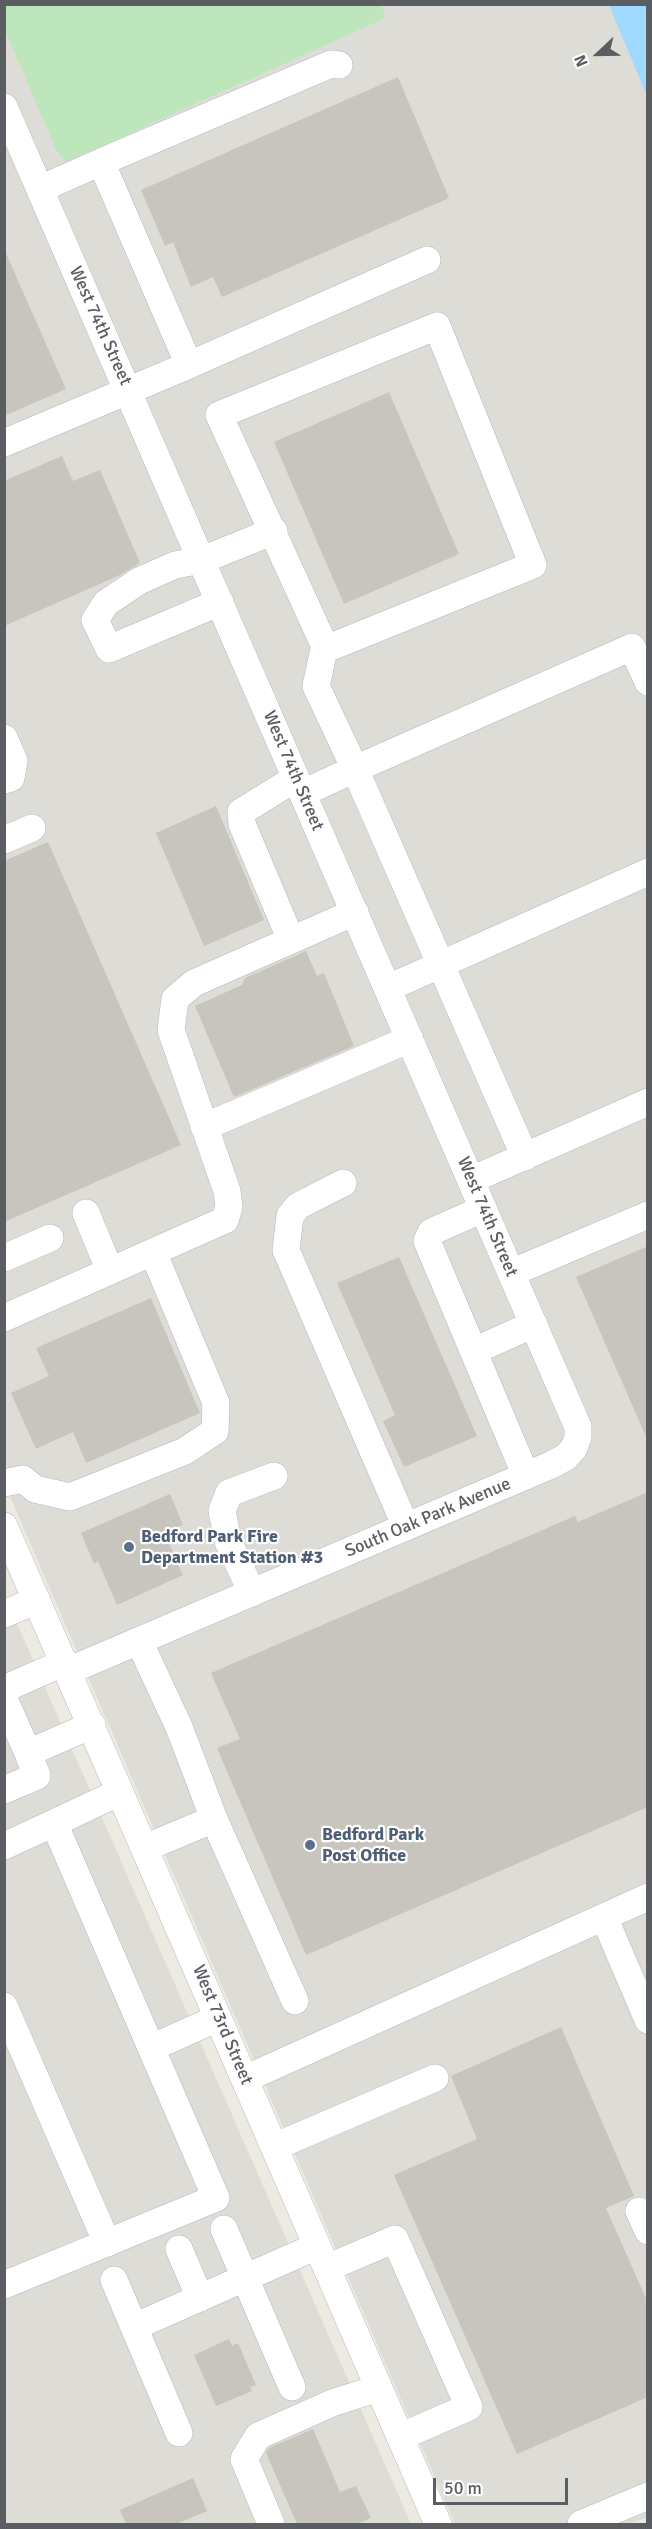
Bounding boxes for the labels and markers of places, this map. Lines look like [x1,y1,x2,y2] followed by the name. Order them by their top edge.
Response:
[141,1526,323,1568] place label: Bedford Park Fire Department Station #3
[122,1540,136,1554] marker: Bedford Park Fire Department Station #3
[322,1824,424,1866] place label: Bedford Park Post Office
[303,1838,317,1852] marker: Bedford Park Post Office

